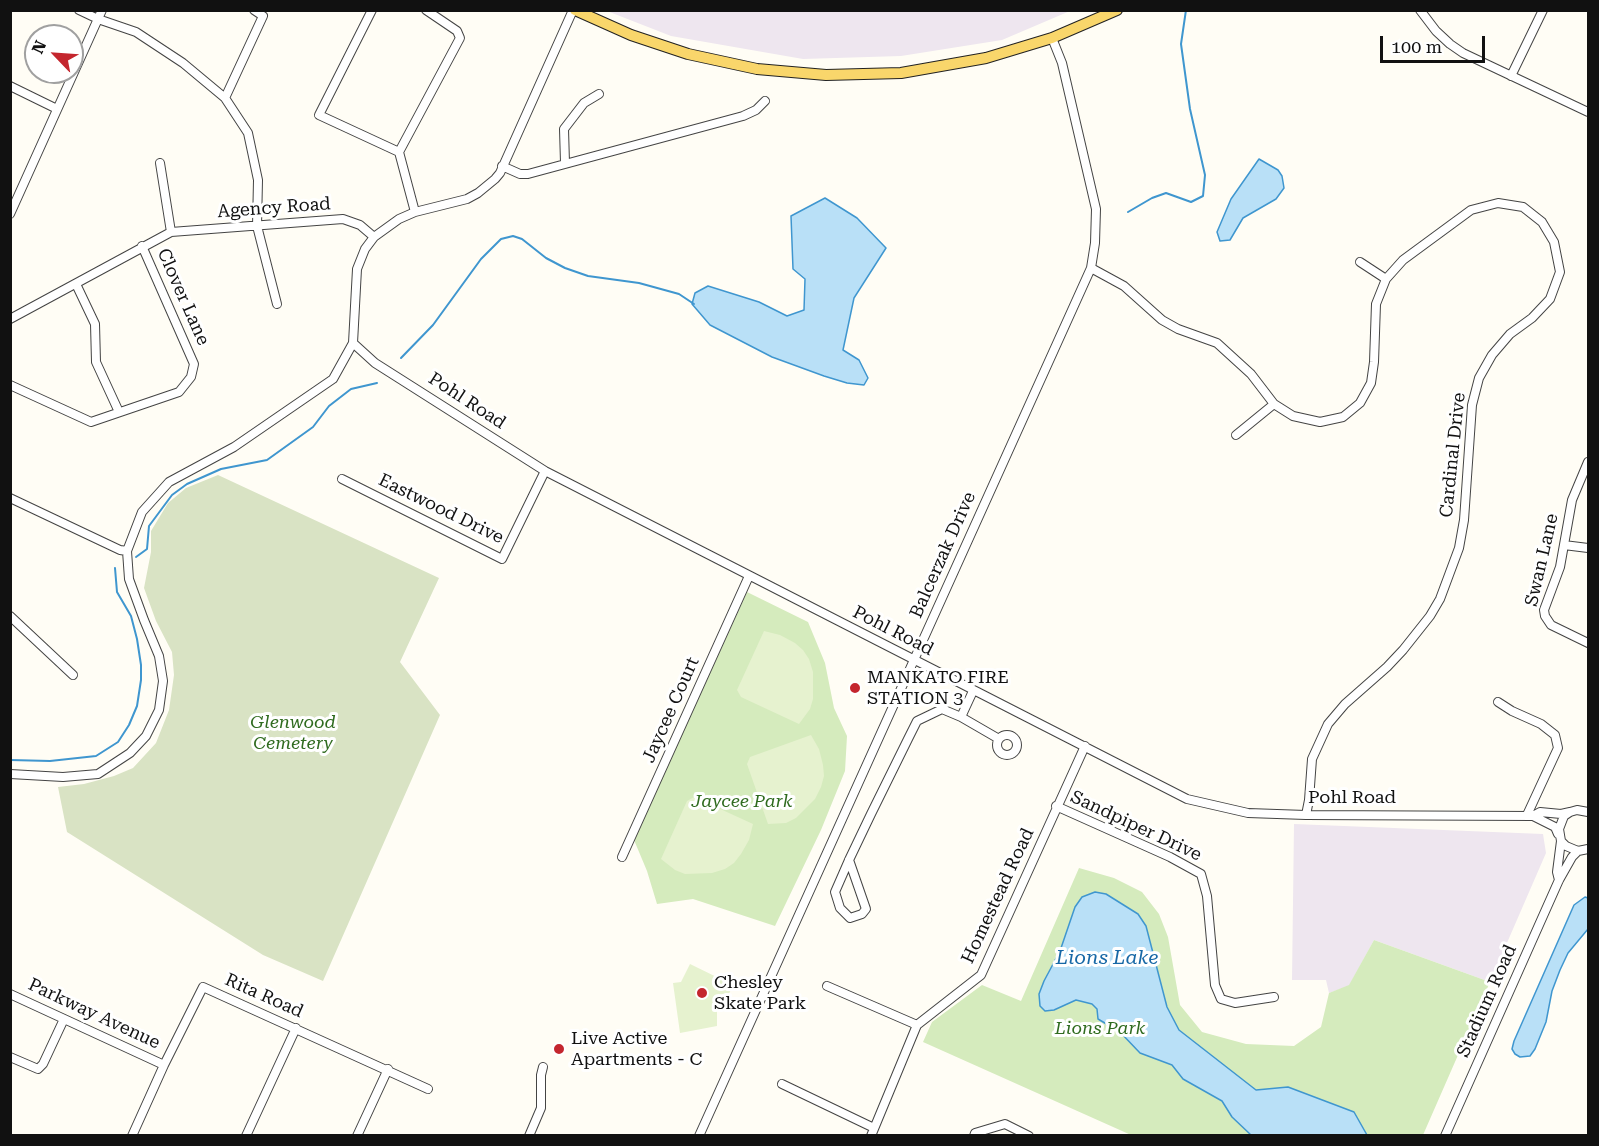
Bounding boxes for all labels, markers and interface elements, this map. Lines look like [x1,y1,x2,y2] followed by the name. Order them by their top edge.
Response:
[24,24,84,84] north arrow
[1383,24,1488,62] scale bar
[1391,36,1442,57] text: 100 m
[28,37,50,57] text: N
[217,193,331,223] street label: Agency Road
[152,245,214,349] street label: Clover Lane
[424,368,510,434] street label: Pohl Road
[1436,391,1470,519] street label: Cardinal Drive
[375,469,507,549] street label: Eastwood Drive
[906,489,980,621] street label: Balcerzak Drive
[1521,512,1563,608] street label: Swan Lane
[849,601,937,661] street label: Pohl Road
[638,654,704,766] street label: Jaycee Court
[867,667,1009,710] place label: MANKATO FIRE STATION 3
[848,681,862,695] marker: MANKATO FIRE STATION 3
[250,712,336,754] park label: Glenwood Cemetery
[1067,786,1205,866] street label: Sandpiper Drive
[1308,787,1396,809] street label: Pohl Road
[692,791,792,813] park label: Jaycee Park
[957,825,1039,967] street label: Homestead Road
[1453,941,1521,1061] street label: Stadium Road
[1056,946,1158,970] water label: Lions Lake
[222,969,306,1023] street label: Rita Road
[714,972,806,1014] place label: Chesley Skate Park
[25,974,163,1054] street label: Parkway Avenue
[695,986,709,1000] marker: Chesley Skate Park
[1055,1018,1145,1040] park label: Lions Park
[571,1028,702,1070] place label: Live Active Apartments - C
[552,1042,566,1056] marker: Live Active Apartments - C

